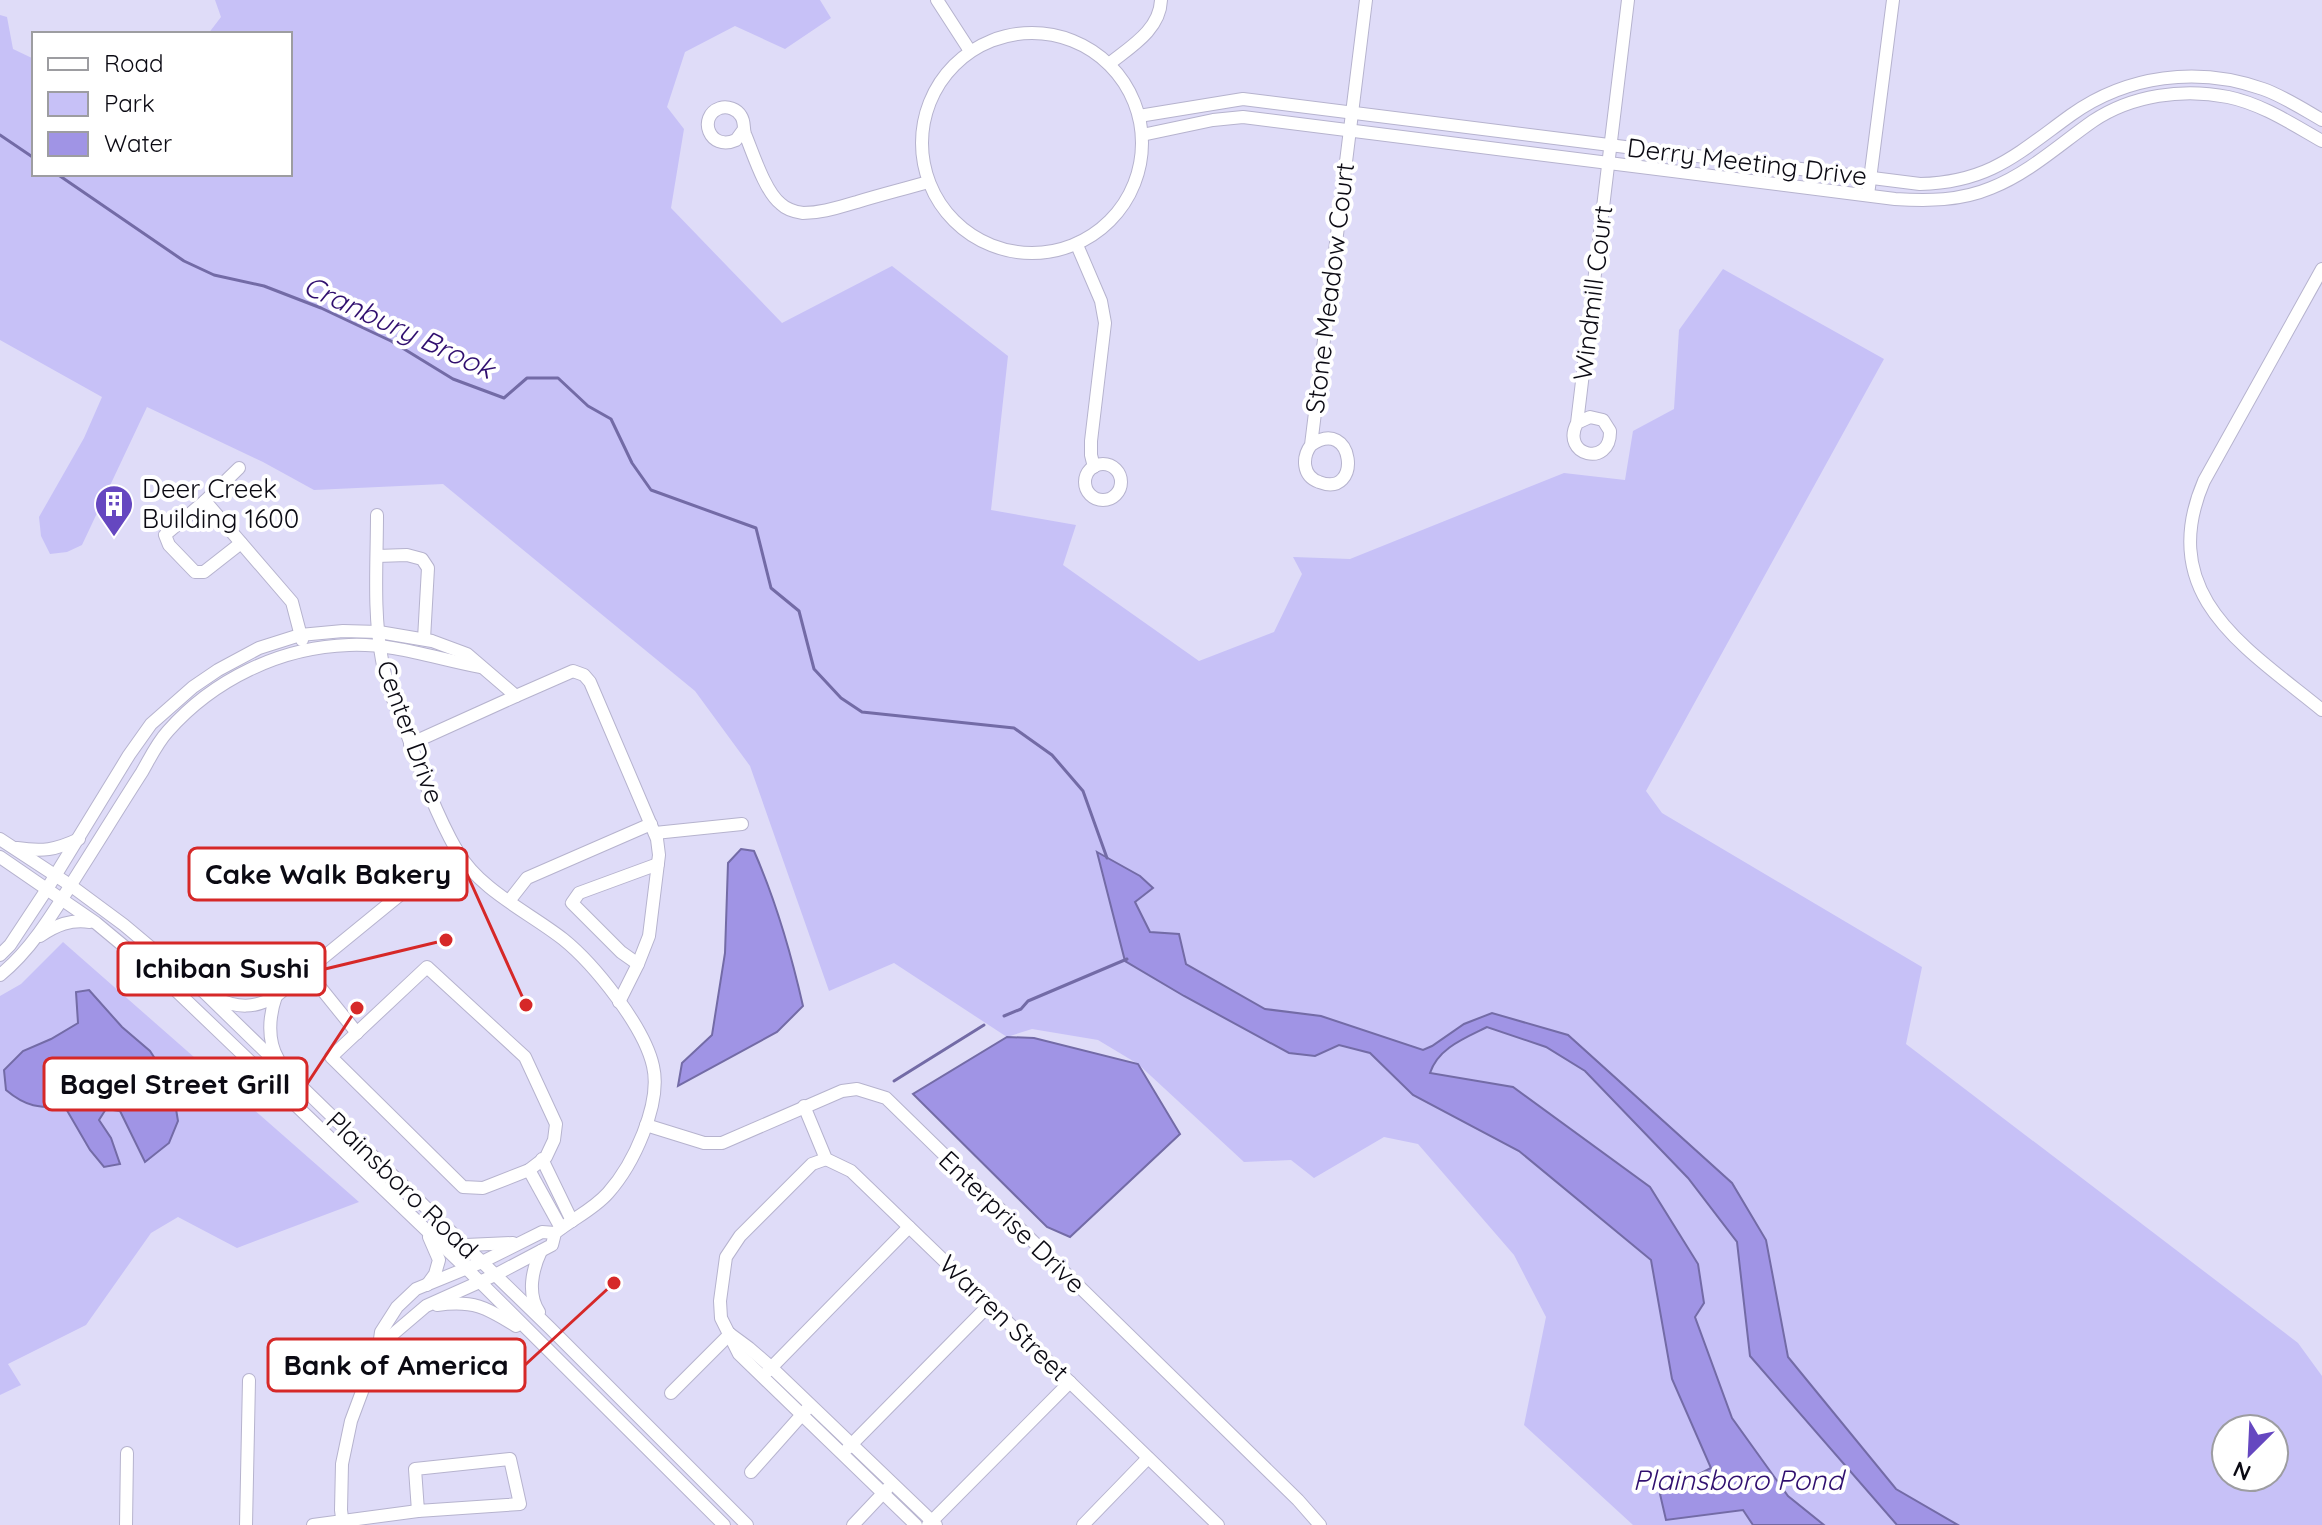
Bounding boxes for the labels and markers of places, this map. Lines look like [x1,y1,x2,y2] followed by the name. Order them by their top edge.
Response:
[142,472,299,535] place label: Deer Creek Building 1600
[93,483,135,538] building icon: Deer Creek Building 1600
[189,848,467,900] callout: Cake Walk Bakery
[118,943,325,995] callout: Ichiban Sushi
[44,1058,307,1110] callout: Bagel Street Grill
[268,1339,525,1391] callout: Bank of America

